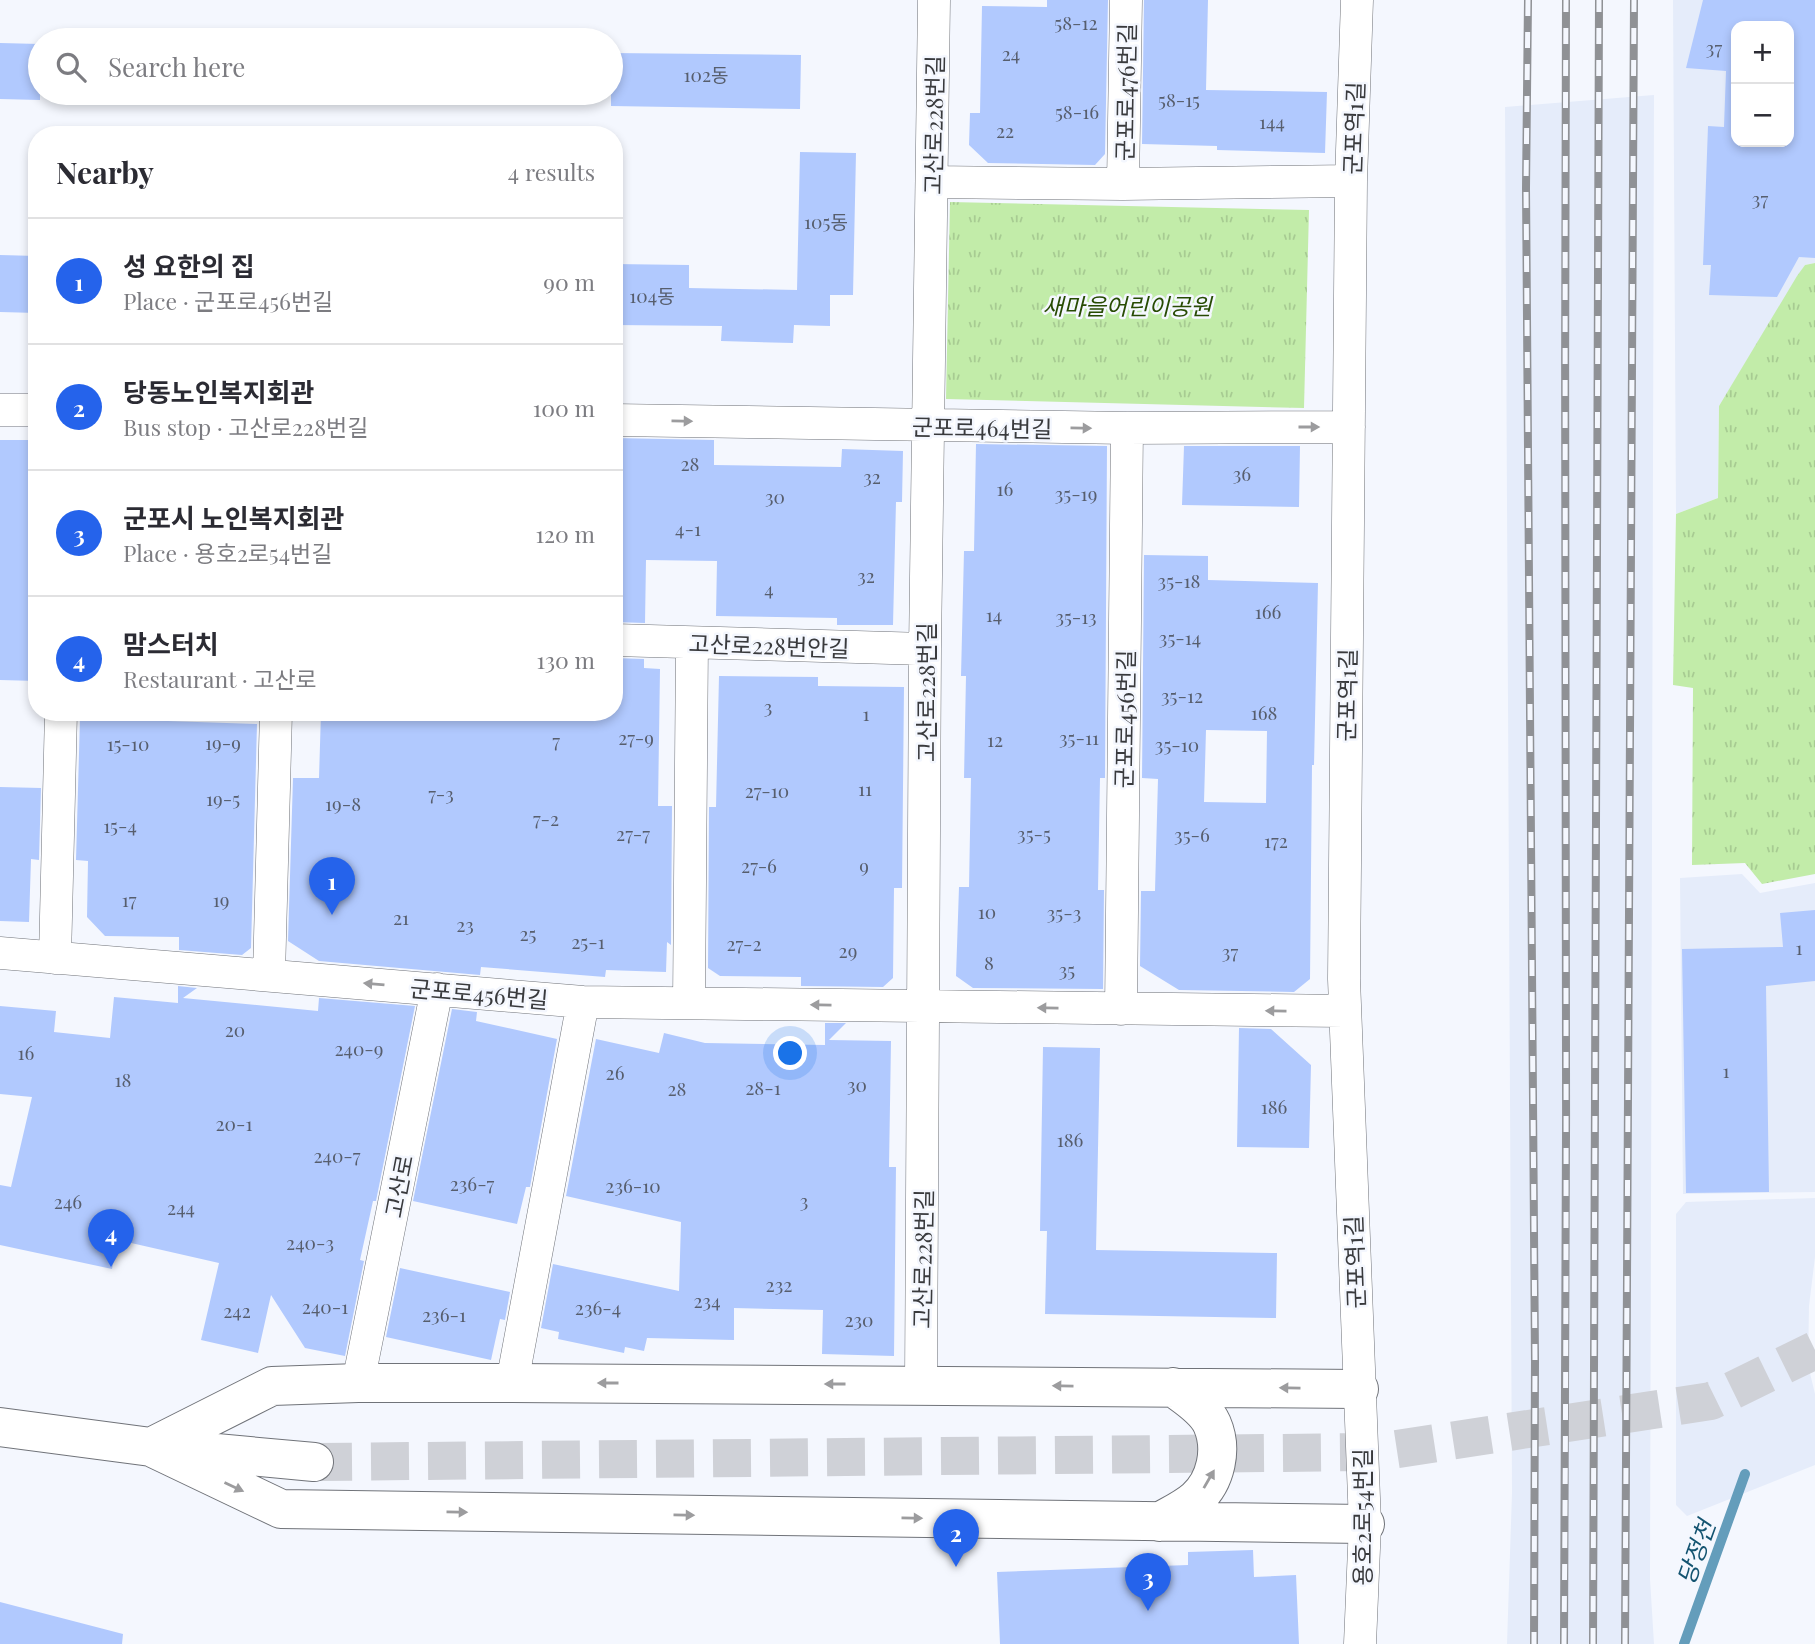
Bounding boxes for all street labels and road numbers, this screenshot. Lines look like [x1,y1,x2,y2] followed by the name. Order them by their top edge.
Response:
[1108,23,1142,161] street label: 군포로476번길
[916,55,950,195] street label: 고산로228번길
[1336,81,1370,175] street label: 군포역1길
[912,410,1052,444] street label: 군포로464번길
[910,622,941,762] street label: 고산로228번길
[688,627,850,663] street label: 고산로228번안길
[1330,648,1362,742] street label: 군포역1길
[1107,649,1141,789] street label: 군포로456번길
[409,972,549,1014] street label: 군포로456번길
[377,1152,419,1220] street label: 고산로
[905,1189,939,1329] street label: 고산로228번길
[1337,1215,1371,1309] street label: 군포역1길
[1346,1448,1377,1586] street label: 용호2로54번길

